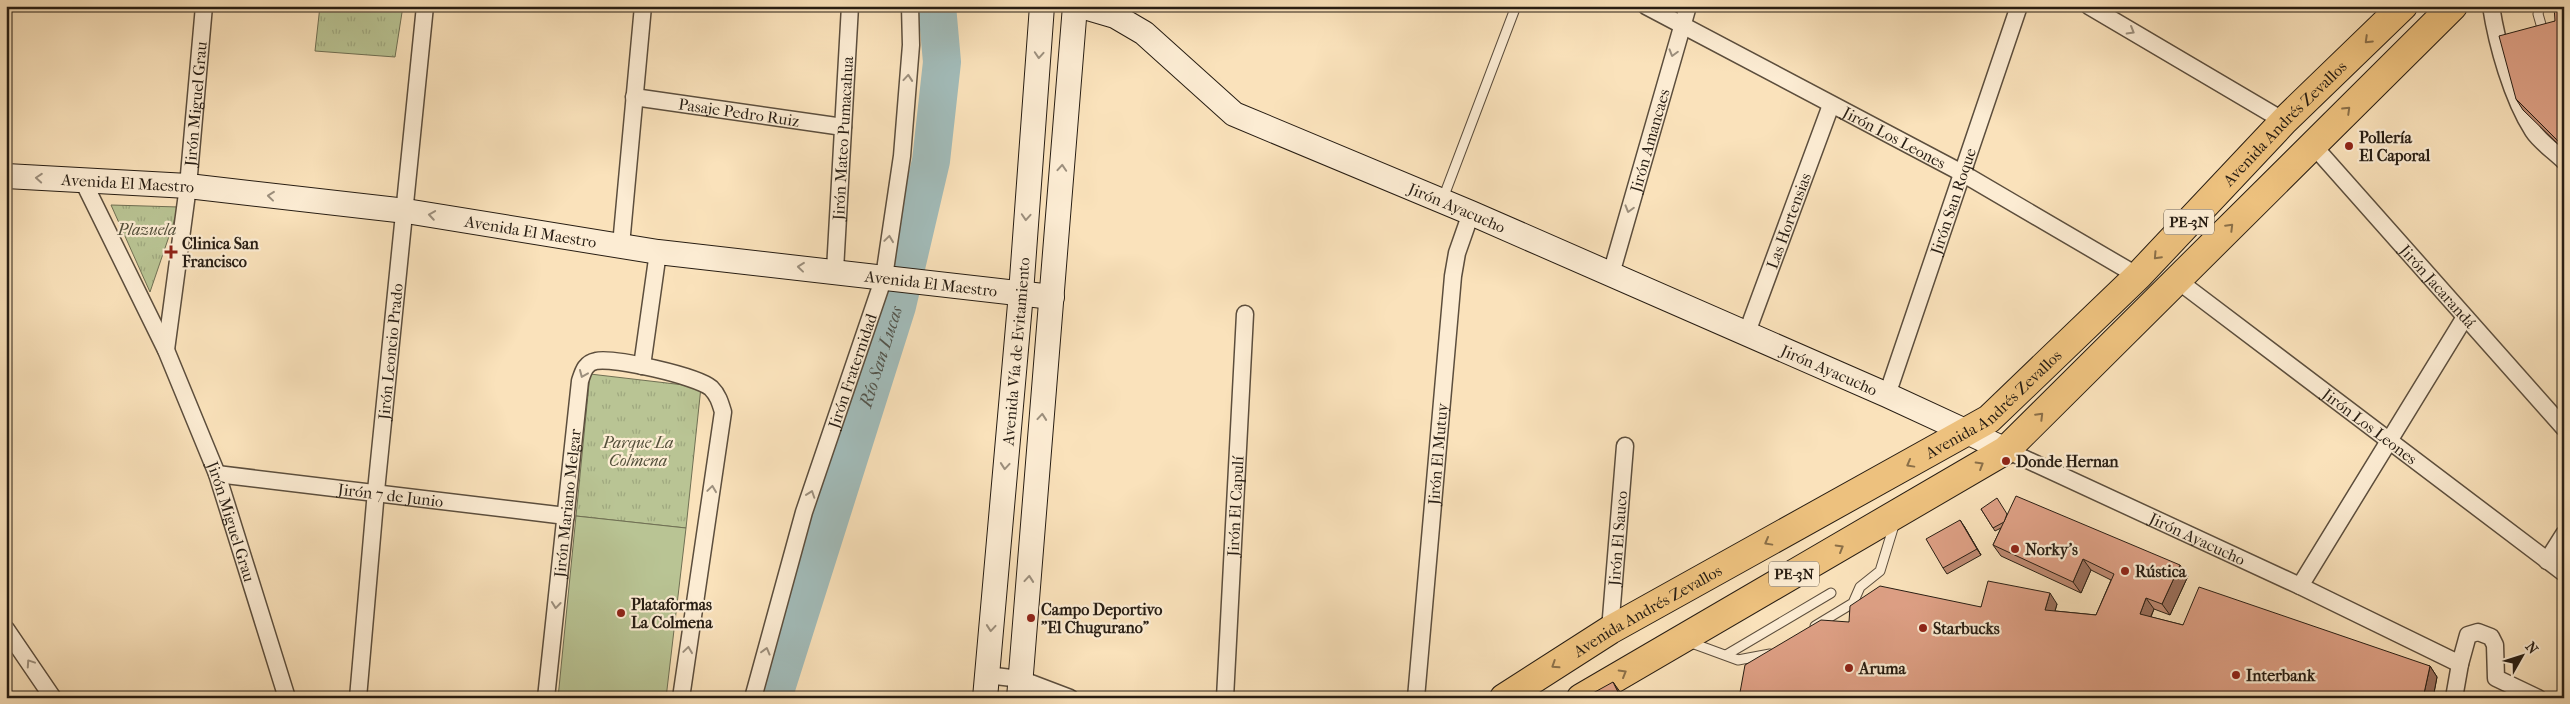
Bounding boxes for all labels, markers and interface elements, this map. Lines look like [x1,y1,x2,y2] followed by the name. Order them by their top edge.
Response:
[2126,25,2135,35] one-way arrow
[2365,34,2374,43] one-way arrow
[181,41,211,169] street label: Jirón Miguel Grau
[1669,48,1679,56] one-way arrow
[1033,51,1044,59] one-way arrow
[829,55,857,223] street label: Jirón Mateo Pumacahua
[2218,57,2351,191] street label: Avenida Andrés Zevallos
[903,74,914,82] one-way arrow
[1625,87,1674,196] street label: Jirón Amancaes
[677,94,801,131] street label: Pasaje Pedro Ruiz
[1838,102,1949,173] street label: Jirón Los Leones
[2341,107,2350,116] one-way arrow
[2359,128,2431,166] place label: Pollería El Caporal
[2343,140,2355,152] marker: Pollería El Caporal
[1926,145,1980,259] street label: Jirón San Roque
[1057,164,1068,172] one-way arrow
[60,170,195,197] street label: Avenida El Maestro
[1762,170,1815,271] street label: Las Hortensias
[35,173,43,184] one-way arrow
[1404,178,1508,237] street label: Jirón Ayacucho
[266,191,274,202] one-way arrow
[1625,205,1635,213] one-way arrow
[428,210,436,221] one-way arrow
[2164,210,2214,234] road number: PE-3N
[462,212,598,252] street label: Avenida El Maestro
[1021,213,1032,221] one-way arrow
[117,220,176,239] park label: Plazuela
[2224,223,2233,232] one-way arrow
[181,234,259,271] place label: Clinica San Francisco
[884,235,894,244] one-way arrow
[2394,239,2480,333] street label: Jirón Jacarandá
[164,245,178,259] marker: Clinica San Francisco
[2154,251,2163,260] one-way arrow
[998,257,1034,447] street label: Avenida Vía de Evitamiento
[797,262,805,273] one-way arrow
[863,267,998,301] street label: Avenida El Maestro
[374,283,407,423] street label: Jirón Leoncio Prado
[855,303,907,411] water label: Río San Lucas
[824,311,881,433] street label: Jirón Fraternidad
[1776,340,1880,400] street label: Jirón Ayacucho
[1921,346,2065,463] street label: Avenida Andrés Zevallos
[579,369,590,378] one-way arrow
[2317,383,2421,468] street label: Jirón Los Leones
[1424,402,1452,508] street label: Jirón El Mutuy
[1036,413,1047,421] one-way arrow
[2035,413,2044,422] one-way arrow
[550,428,585,580] street label: Jirón Mariano Melgar
[602,433,673,470] park label: Parque La Colmena
[2016,452,2119,471] place label: Donde Hernan
[1223,455,1248,559] street label: Jirón El Capulí
[2000,455,2012,467] marker: Donde Hernan
[202,457,259,584] street label: Jirón Miguel Grau
[1907,458,1916,468] one-way arrow
[1000,462,1011,470] one-way arrow
[1974,462,1983,472] one-way arrow
[335,479,444,511] street label: Jirón 7 de Junio
[706,484,716,493] one-way arrow
[1604,490,1631,589] street label: Jirón El Sauco
[805,491,815,499] one-way arrow
[2145,508,2248,569] street label: Jirón Ayacucho
[1765,536,1774,546] one-way arrow
[2025,540,2078,560] place label: Norky's
[2009,543,2021,555] marker: Norky's
[1834,544,1843,554] one-way arrow
[1569,561,1725,662] street label: Avenida Andrés Zevallos
[1769,562,1819,586] road number: PE-3N
[2135,562,2187,581] place label: Rústica
[2119,565,2131,577] marker: Rústica
[1023,575,1034,583] one-way arrow
[631,595,713,632] place label: Plataformas La Colmena
[1041,600,1162,638] place label: Campo Deportivo "El Chugurano"
[551,601,562,609] one-way arrow
[615,607,627,619] marker: Plataformas La Colmena
[1025,612,1037,624] marker: Campo Deportivo "El Chugurano"
[1933,619,2000,638] place label: Starbucks
[1917,622,1929,634] marker: Starbucks
[986,624,997,632] one-way arrow
[2498,632,2548,682] north arrow
[2522,639,2542,658] text: N
[683,645,693,654] one-way arrow
[760,646,771,655] one-way arrow
[27,659,36,669] one-way arrow
[1551,659,1560,669] one-way arrow
[1858,659,1907,678] place label: Aruma
[1843,662,1855,674] marker: Aruma
[2246,666,2316,685] place label: Interbank
[2230,669,2242,681] marker: Interbank
[1618,670,1627,680] one-way arrow

